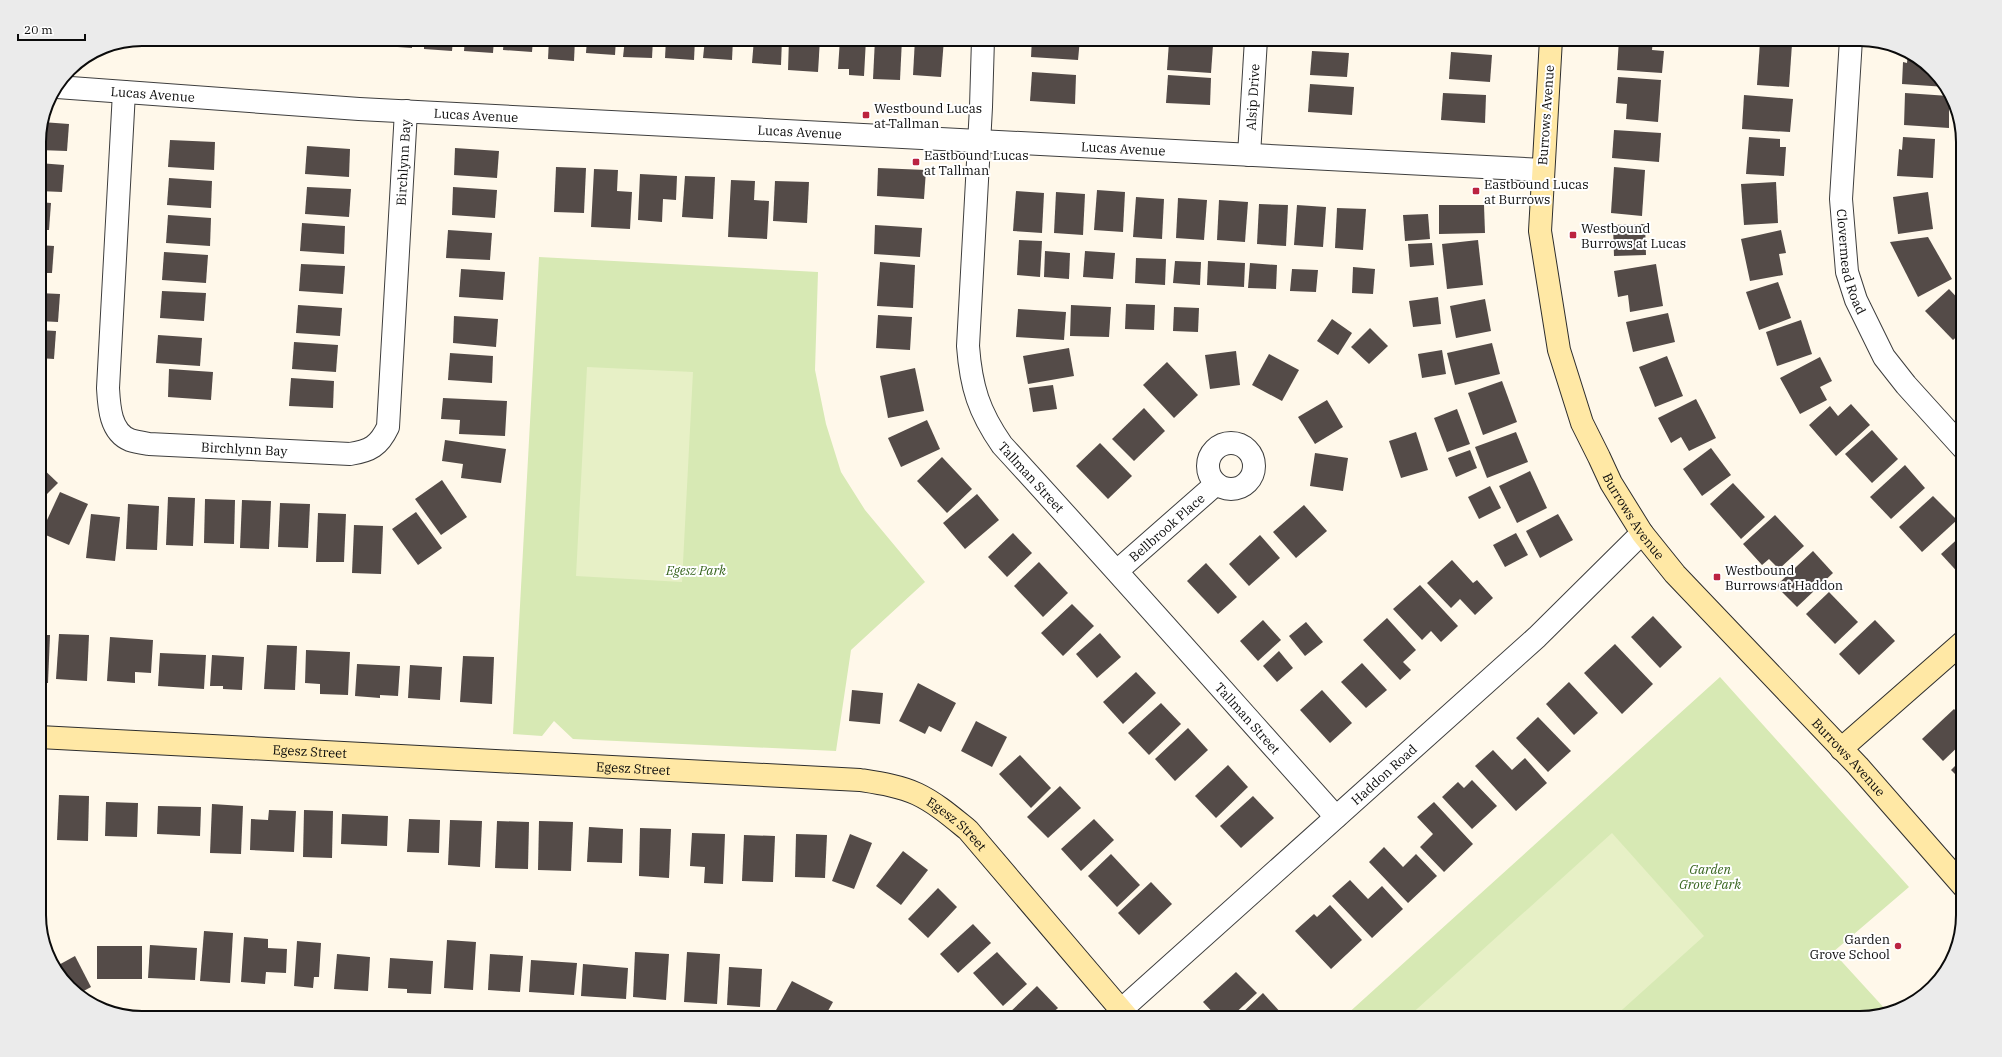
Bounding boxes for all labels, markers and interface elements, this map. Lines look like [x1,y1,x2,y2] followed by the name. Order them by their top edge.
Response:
[18,16,85,42] scale bar
[24,22,53,37] text: 20 m
[1242,63,1263,131] street label: Alsip Drive
[1534,64,1558,166] street label: Burrows Avenue
[110,82,196,106] street label: Lucas Avenue
[874,100,982,132] place label: Westbound Lucas at Tallman
[433,104,519,126] street label: Lucas Avenue
[861,110,871,120] marker: Westbound Lucas at Tallman
[392,119,414,206] street label: Birchlynn Bay
[757,121,842,142] street label: Lucas Avenue
[1081,138,1166,159] street label: Lucas Avenue
[924,147,1029,179] place label: Eastbound Lucas at Tallman
[911,157,921,167] marker: Eastbound Lucas at Tallman
[1484,176,1589,208] place label: Eastbound Lucas at Burrows
[1471,186,1481,196] marker: Eastbound Lucas at Burrows
[1833,208,1870,317] street label: Clovermead Road
[1581,220,1686,252] place label: Westbound Burrows at Lucas
[1568,230,1578,240] marker: Westbound Burrows at Lucas
[201,438,288,459] street label: Birchlynn Bay
[995,438,1068,516] street label: Tallman Street
[1599,470,1668,563] street label: Burrows Avenue
[1125,490,1208,565] street label: Bellbrook Place
[665,562,726,579] park label: Egesz Park
[1725,562,1843,594] place label: Westbound Burrows at Haddon
[1712,572,1722,582] marker: Westbound Burrows at Haddon
[1211,679,1284,758] street label: Tallman Street
[1808,715,1889,800] street label: Burrows Avenue
[1347,740,1420,808] street label: Haddon Road
[272,741,348,762] street label: Egesz Street
[596,758,671,779] street label: Egesz Street
[924,793,991,855] street label: Egesz Street
[1679,861,1741,893] park label: Garden Grove Park
[1810,931,1890,963] place label: Garden Grove School
[1893,941,1903,951] marker: Garden Grove School

